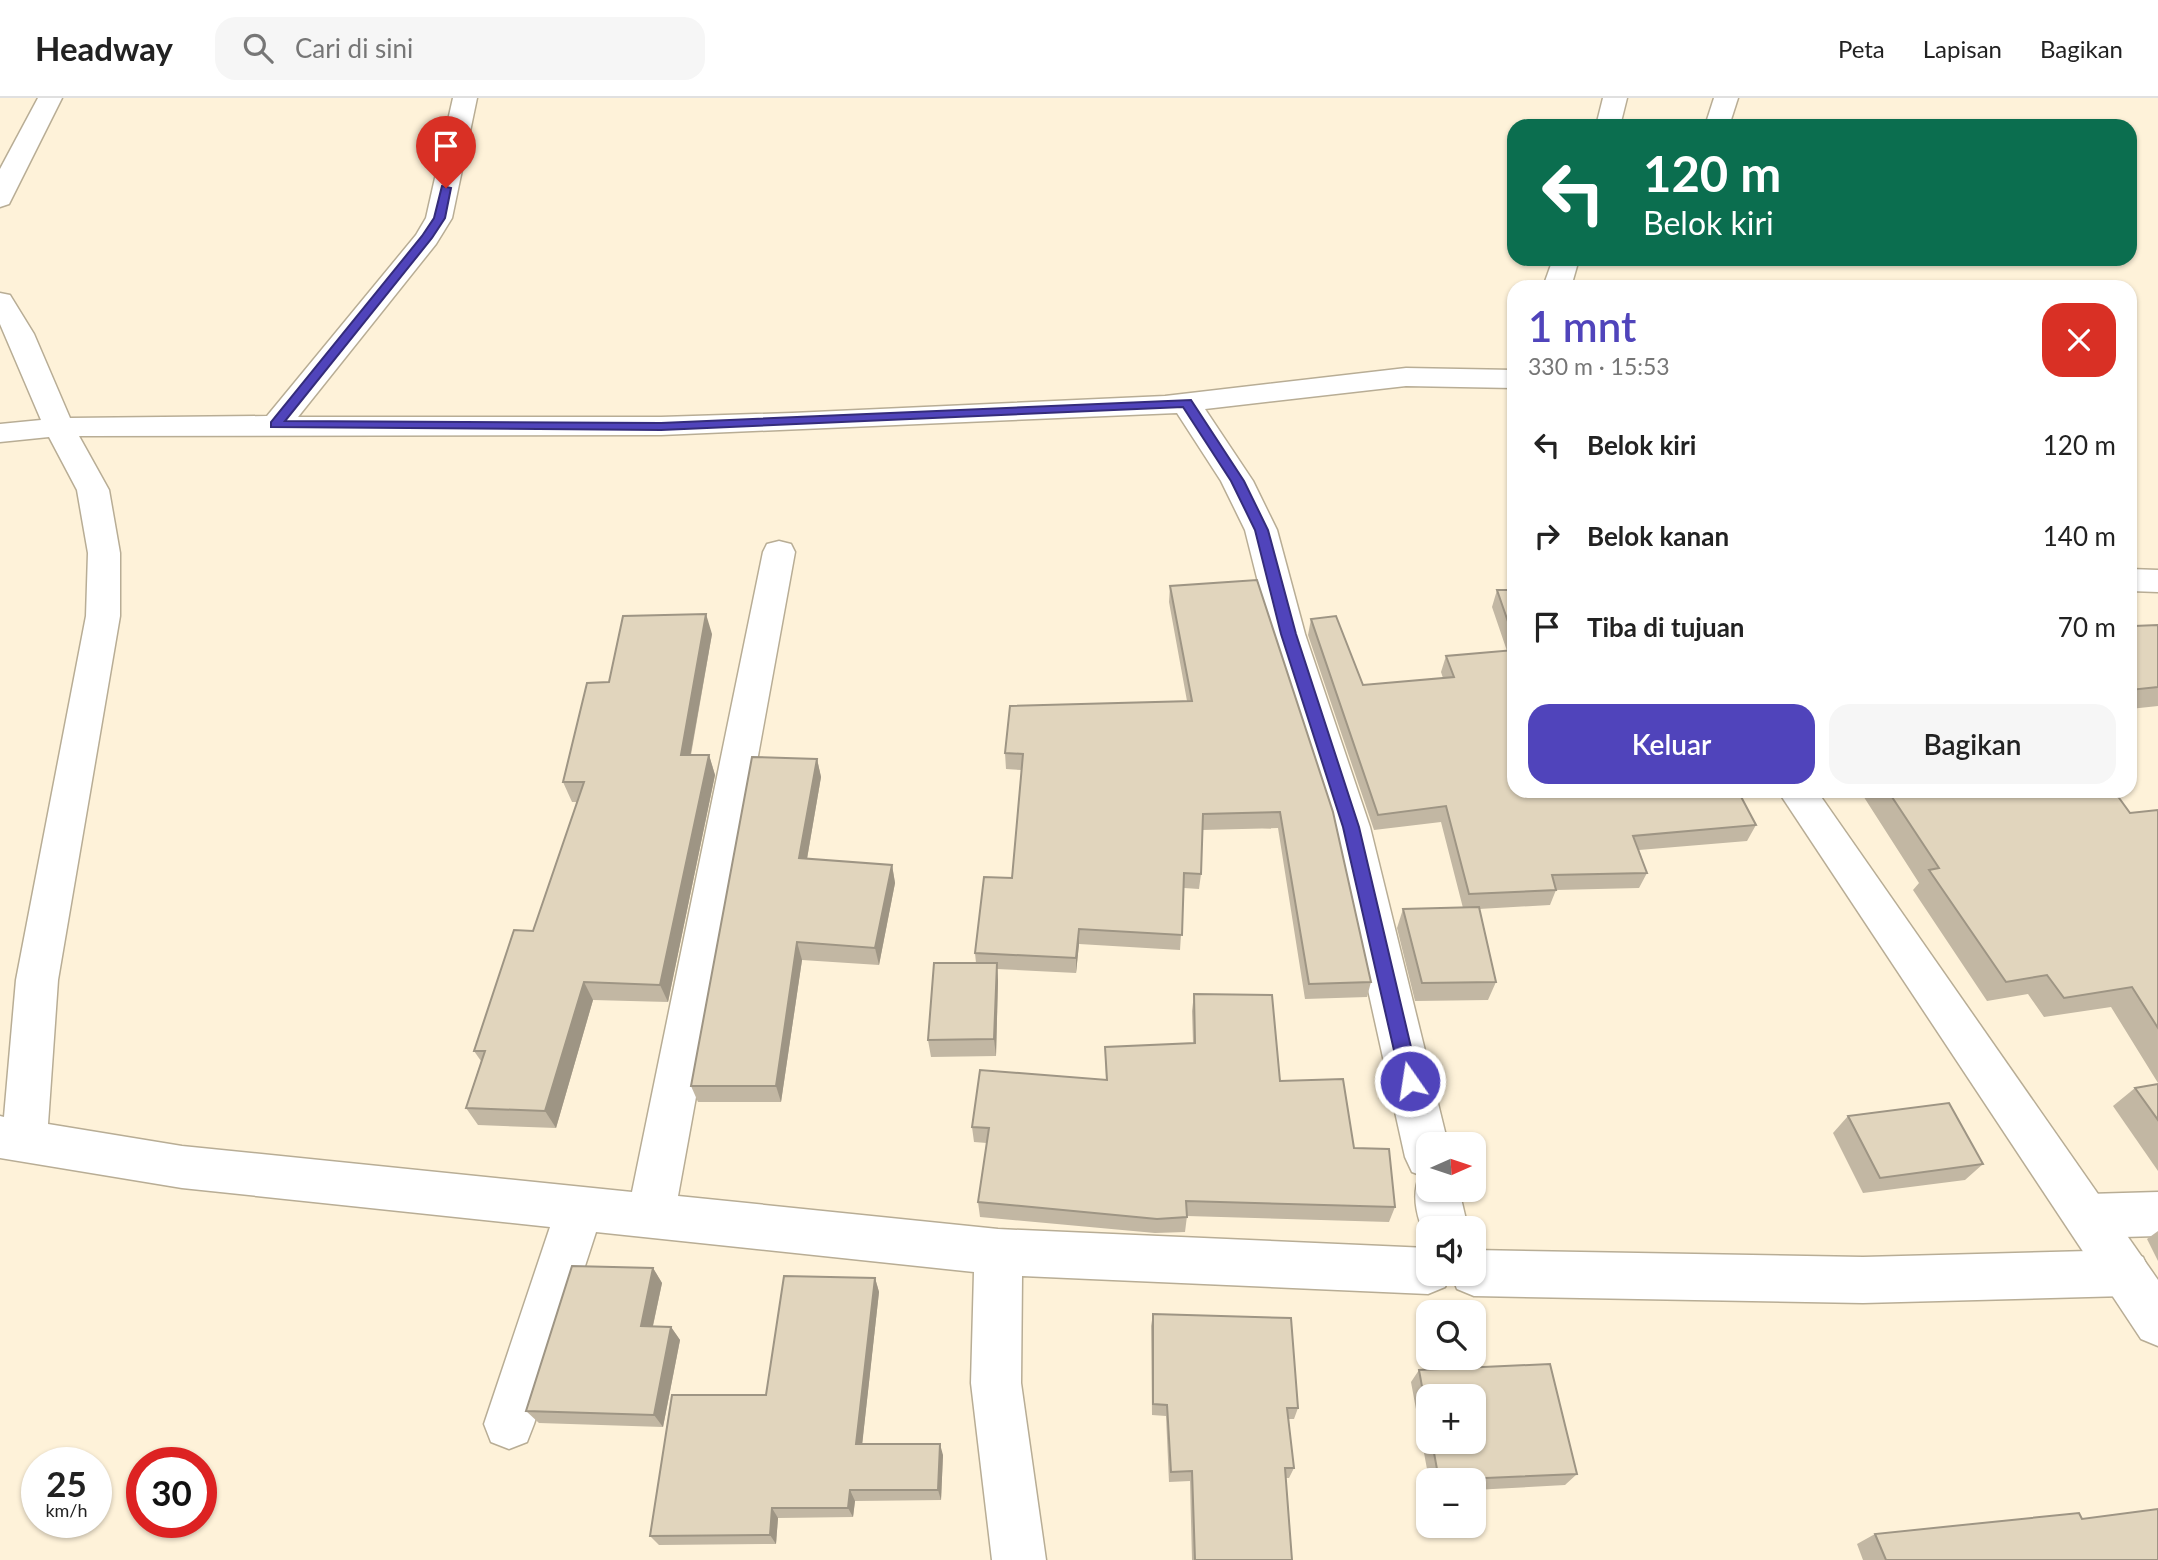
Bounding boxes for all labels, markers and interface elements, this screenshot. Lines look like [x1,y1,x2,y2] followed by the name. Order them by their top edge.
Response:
[215,17,705,80] search box
[35,28,173,68] text: Headway
[239,29,277,67] icon: search
[295,32,413,64] text: Cari di sini
[1838,34,1885,63] text: Peta
[1923,34,2002,63] text: Lapisan
[2040,34,2123,63] text: Bagikan
[416,116,476,188] pin
[427,127,465,165] icon: arrive
[1643,144,1781,202] text: 120 m
[1528,147,1619,238] icon: left
[1643,203,1774,242] text: Belok kiri
[1528,301,1636,351] text: 1 mnt
[2042,303,2116,377] button: close
[1528,352,1670,380] text: 330 m · 15:53
[1528,426,1566,464] icon: left
[1587,429,1696,461] text: Belok kiri
[2043,429,2116,461] text: 120 m
[1528,517,1566,555] icon: right
[1587,520,1729,552] text: Belok kanan
[2043,520,2116,552] text: 140 m
[1528,608,1566,646] icon: arrive
[1587,611,1745,643] text: Tiba di tujuan
[2058,611,2116,643] text: 70 m
[1528,704,1815,784] button: Keluar
[1829,704,2116,784] button: Bagikan
[1373,1044,1447,1118] position arrow
[1416,1132,1486,1202] north arrow
[1416,1132,1486,1538] map controls
[1416,1216,1486,1286] button: sound
[1416,1300,1486,1370] button: search
[1416,1384,1486,1454] button: +
[126,1447,217,1538] speed limit sign: 30
[46,1462,87,1504] text: 25
[1416,1468,1486,1538] button: −
[45,1499,88,1521] text: km/h

